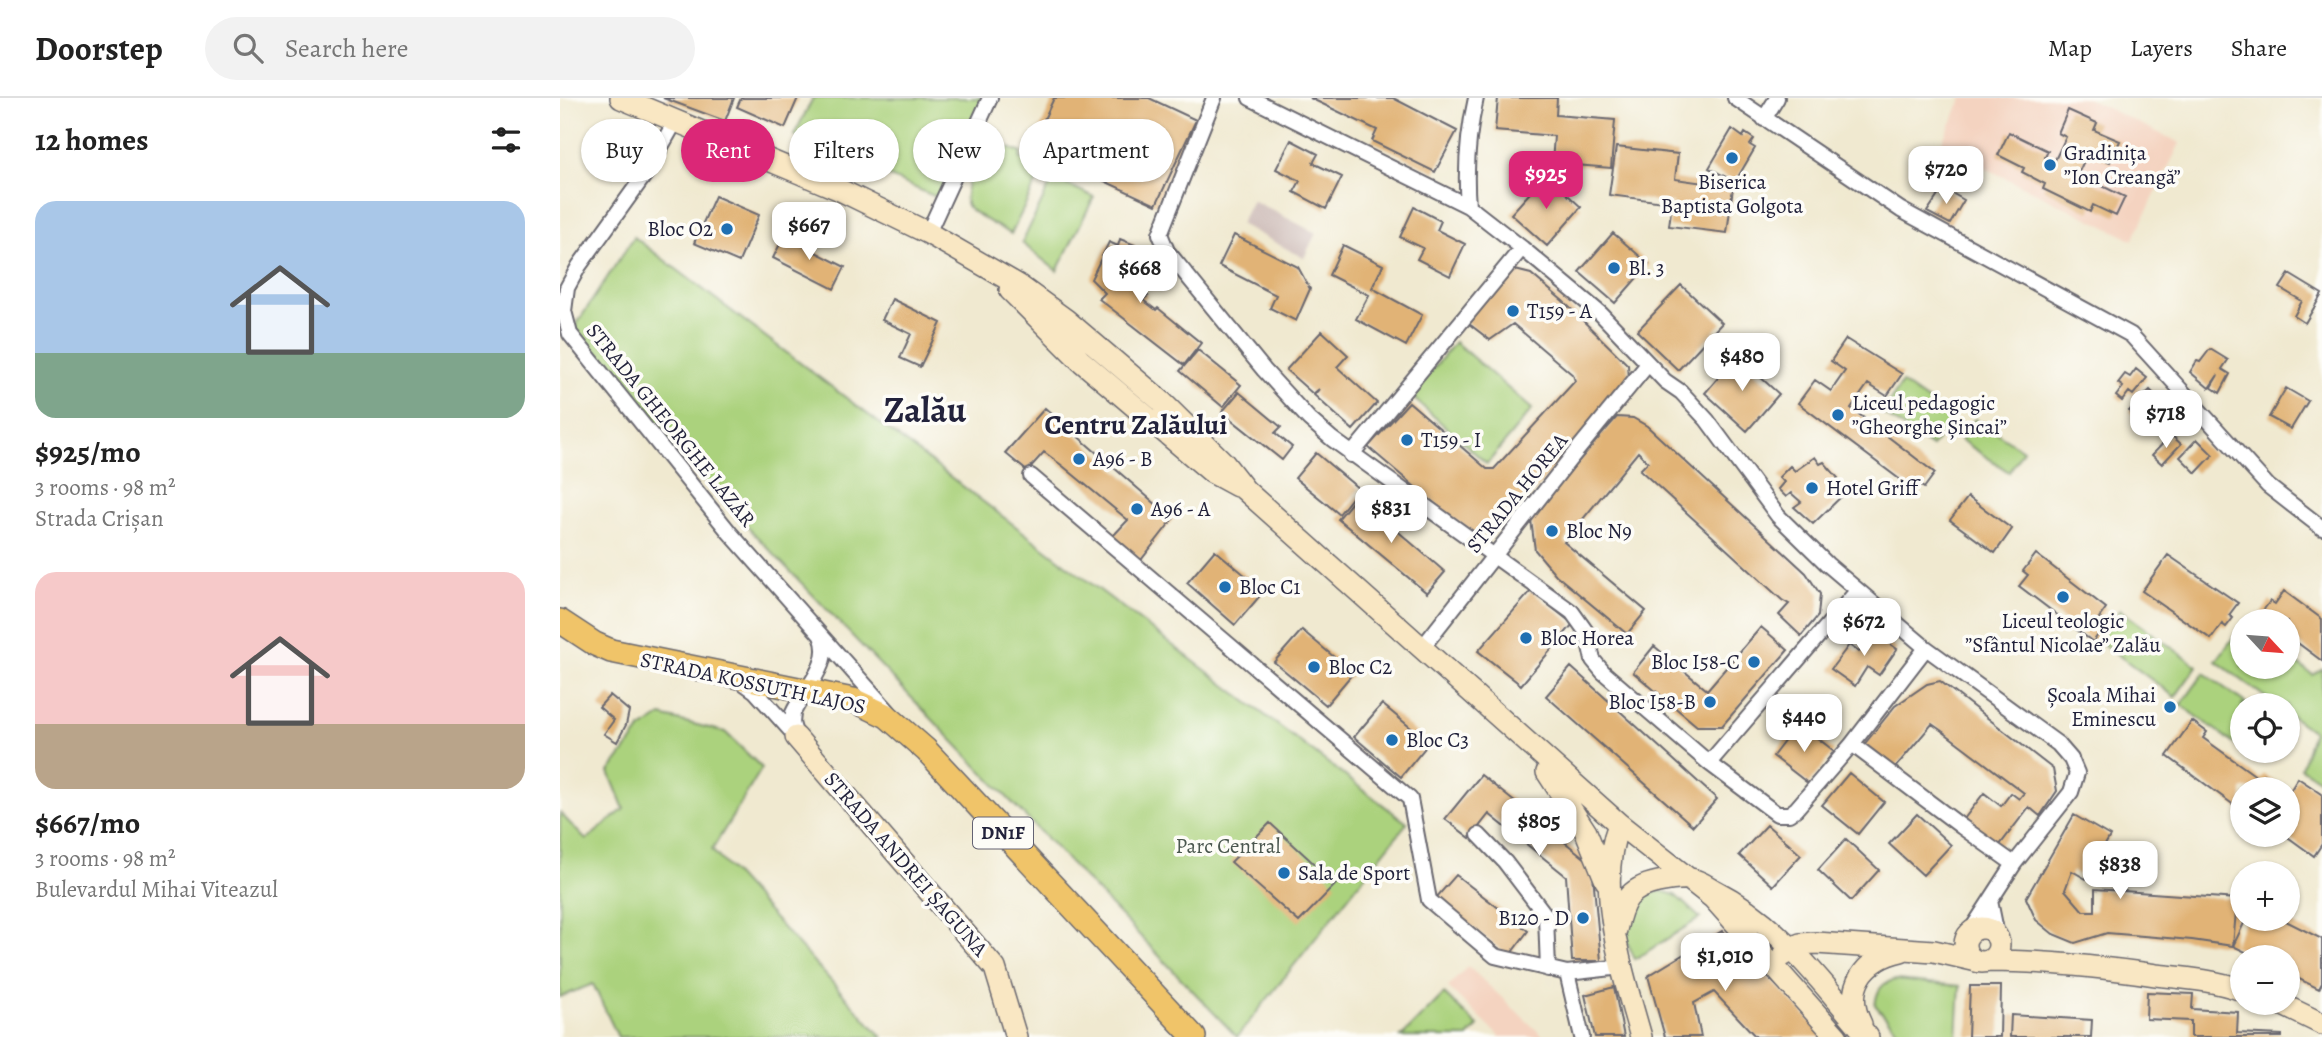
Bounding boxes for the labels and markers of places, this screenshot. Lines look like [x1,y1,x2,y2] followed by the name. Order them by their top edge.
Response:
[2064,139,2181,191] place label: Gradinița ”Ion Creangă”
[1905,146,1987,206] pin: $720
[1724,150,1740,166] marker: Biserica Baptista Golgota
[1505,152,1587,211] pin: $925
[2042,157,2058,173] marker: Gradinița ”Ion Creangă”
[1661,168,1803,220] place label: Biserica Baptista Golgota
[768,202,850,262] pin: $667
[647,215,713,243] place label: Bloc O2
[719,221,735,237] marker: Bloc O2
[1099,246,1181,305] pin: $668
[1628,254,1665,282] place label: Bl. 3
[1606,260,1622,276] marker: Bl. 3
[1527,297,1593,325] place label: T159 - A
[1505,303,1521,319] marker: T159 - A
[1701,334,1783,393] pin: $480
[1852,389,2007,441] place label: Liceul pedagogic ”Gheorghe Șincai”
[2125,390,2207,450] pin: $718
[1830,407,1846,423] marker: Liceul pedagogic ”Gheorghe Șincai”
[1421,426,1481,454] place label: T159 - I
[1399,432,1415,448] marker: T159 - I
[1092,445,1153,473] place label: A96 - B
[1071,451,1087,467] marker: A96 - B
[1826,474,1921,502] place label: Hotel Griff
[1804,480,1820,496] marker: Hotel Griff
[1350,486,1432,545] pin: $831
[1150,495,1211,523] place label: A96 - A
[1129,501,1145,517] marker: A96 - A
[1566,517,1632,545] place label: Bloc N9
[1544,523,1560,539] marker: Bloc N9
[1239,573,1301,601] place label: Bloc C1
[1217,579,1233,595] marker: Bloc C1
[2055,589,2071,605] marker: Liceul teologic ”Sfântul Nicolae” Zalău
[1823,598,1905,658] pin: $672
[1965,607,2161,659] place label: Liceul teologic ”Sfântul Nicolae” Zalău
[1540,624,1634,652] place label: Bloc Horea
[1518,630,1534,646] marker: Bloc Horea
[1651,648,1740,676] place label: Bloc I58-C
[1328,653,1392,681] place label: Bloc C2
[1746,654,1762,670] marker: Bloc I58-C
[1306,659,1322,675] marker: Bloc C2
[2047,681,2157,733] place label: Școala Mihai Eminescu
[1608,688,1696,716] place label: Bloc I58-B
[1702,694,1718,710] marker: Bloc I58-B
[1763,694,1845,754] pin: $440
[2162,699,2178,715] marker: Școala Mihai Eminescu
[1406,726,1469,754] place label: Bloc C3
[1384,732,1400,748] marker: Bloc C3
[1498,798,1580,858] pin: $805
[2079,842,2161,901] pin: $838
[1298,859,1410,887] place label: Sala de Sport
[1276,865,1292,881] marker: Sala de Sport
[1498,904,1569,932] place label: B120 - D
[1575,910,1591,926] marker: B120 - D
[1668,934,1782,993] pin: $1,010

